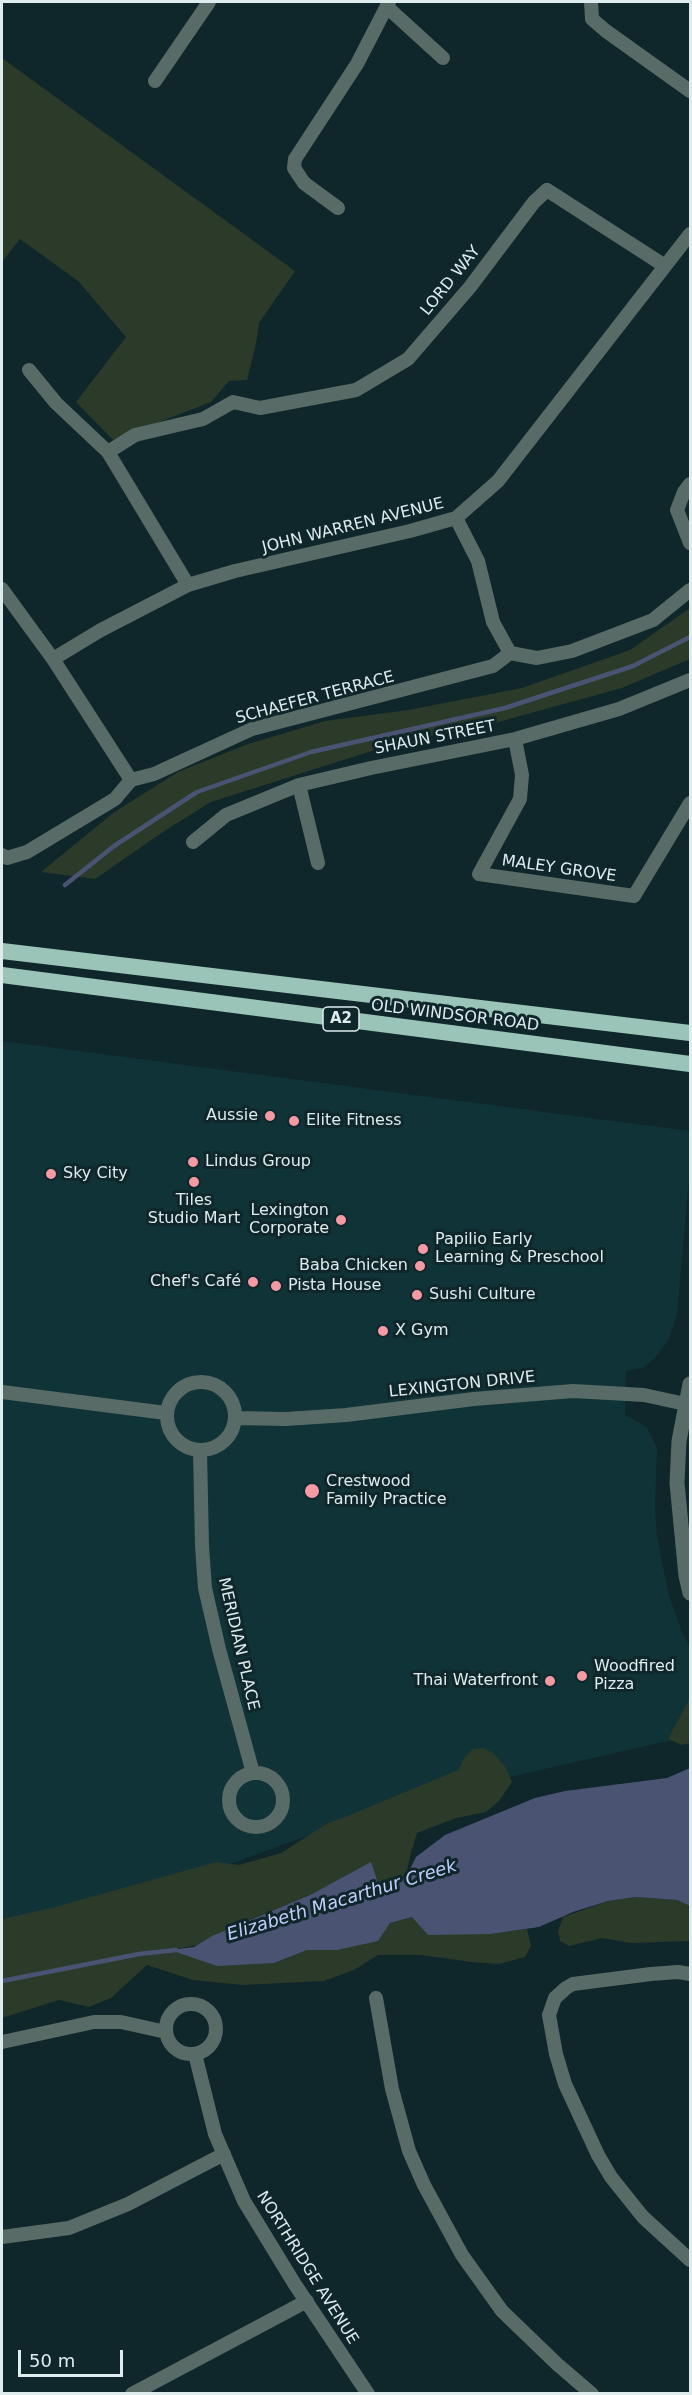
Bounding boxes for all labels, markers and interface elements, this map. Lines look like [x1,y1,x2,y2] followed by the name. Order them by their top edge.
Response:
[417,242,485,320] street label: LORD WAY
[260,494,446,558] street label: JOHN WARREN AVENUE
[234,668,396,728] street label: SCHAEFER TERRACE
[373,717,497,759] street label: SHAUN STREET
[500,851,618,887] street label: MALEY GROVE
[370,996,540,1036] street label: OLD WINDSOR ROAD
[323,1007,359,1031] road number: A2
[206,1106,258,1126] place label: Aussie
[263,1109,277,1123] marker: Aussie
[306,1111,402,1131] place label: Elite Fitness
[287,1114,301,1128] marker: Elite Fitness
[205,1152,311,1172] place label: Lindus Group
[186,1155,200,1169] marker: Lindus Group
[63,1164,128,1184] place label: Sky City
[44,1167,58,1181] marker: Sky City
[187,1175,201,1189] marker: Tiles Studio Mart
[148,1191,240,1229] place label: Tiles Studio Mart
[249,1201,329,1239] place label: Lexington Corporate
[334,1213,348,1227] marker: Lexington Corporate
[435,1230,604,1268] place label: Papilio Early Learning & Preschool
[416,1242,430,1256] marker: Papilio Early Learning & Preschool
[299,1256,408,1276] place label: Baba Chicken
[413,1259,427,1273] marker: Baba Chicken
[150,1272,241,1292] place label: Chef's Café
[246,1275,260,1289] marker: Chef's Café
[288,1276,381,1296] place label: Pista House
[269,1279,283,1293] marker: Pista House
[429,1285,536,1305] place label: Sushi Culture
[410,1288,424,1302] marker: Sushi Culture
[395,1321,448,1341] place label: X Gym
[376,1324,390,1338] marker: X Gym
[388,1368,536,1402] street label: LEXINGTON DRIVE
[326,1472,446,1510] place label: Crestwood Family Practice
[303,1482,321,1500] marker: Crestwood Family Practice
[213,1576,263,1712] street label: MERIDIAN PLACE
[594,1657,675,1695] place label: Woodfired Pizza
[575,1669,589,1683] marker: Woodfired Pizza
[413,1671,538,1691] place label: Thai Waterfront
[543,1674,557,1688] marker: Thai Waterfront
[225,1856,459,1946] water label: Elizabeth Macarthur Creek
[252,2188,362,2348] street label: NORTHRIDGE AVENUE
[21,2338,126,2376] scale bar
[29,2350,75,2371] text: 50 m

